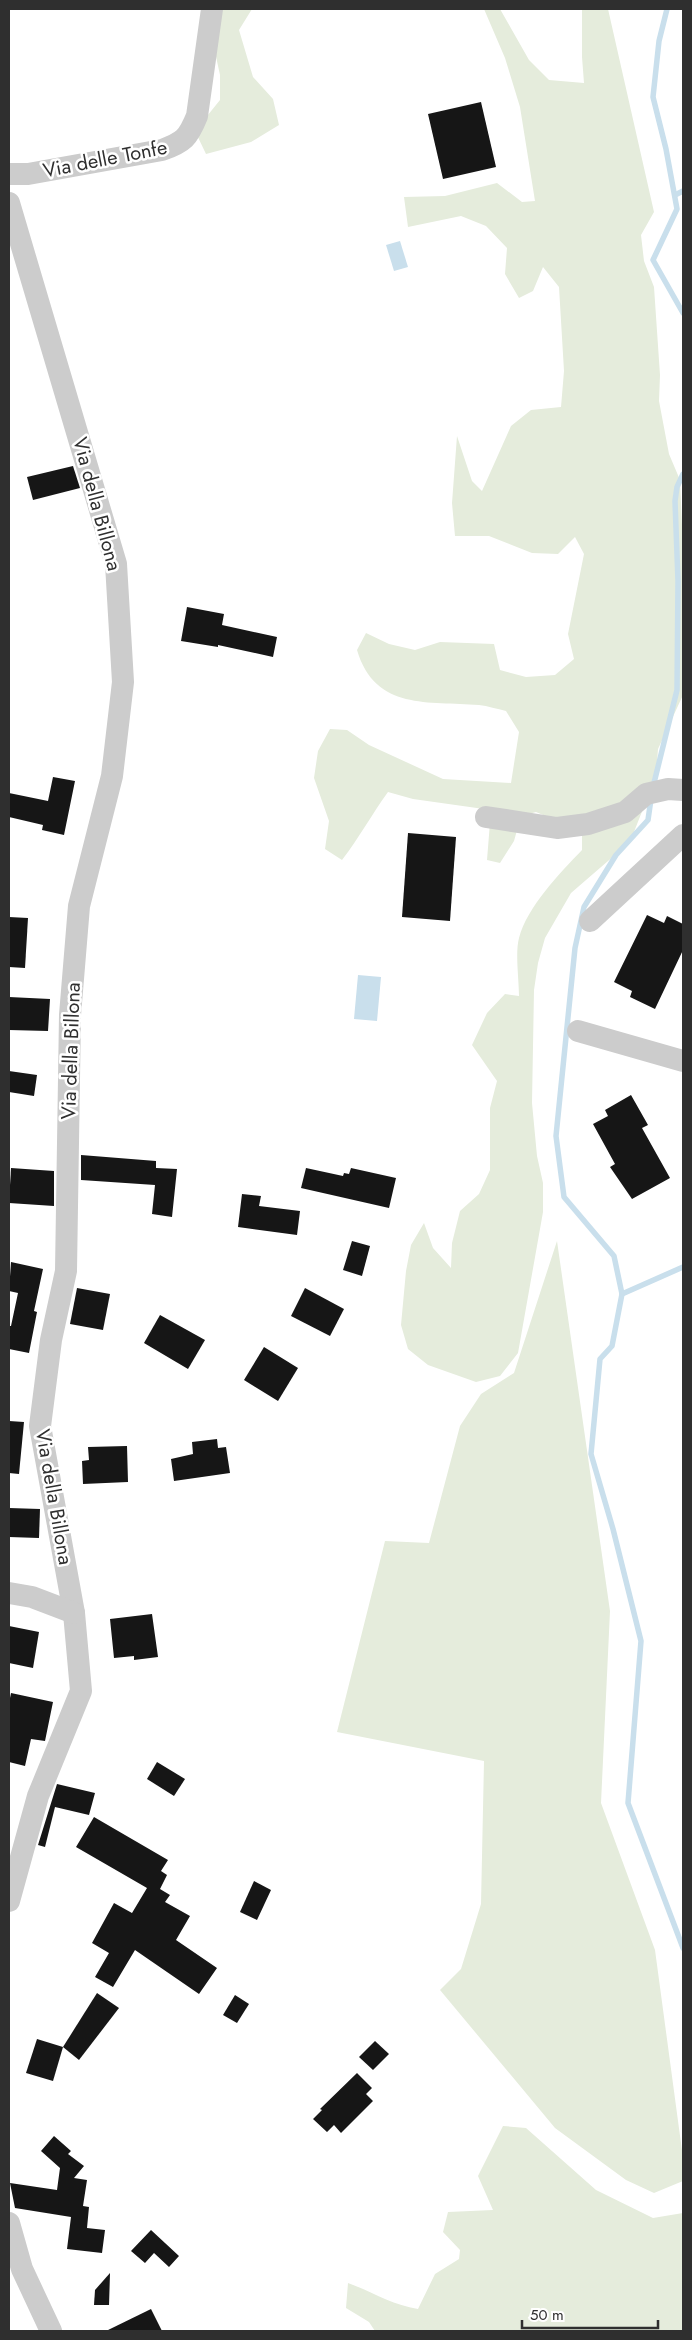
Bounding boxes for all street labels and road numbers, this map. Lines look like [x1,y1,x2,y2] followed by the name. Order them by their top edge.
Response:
[40,133,170,185] street label: Via delle Tonfe
[65,434,129,574] street label: Via della Billona
[54,982,88,1120] street label: Via della Billona
[28,1427,80,1567] street label: Via della Billona

